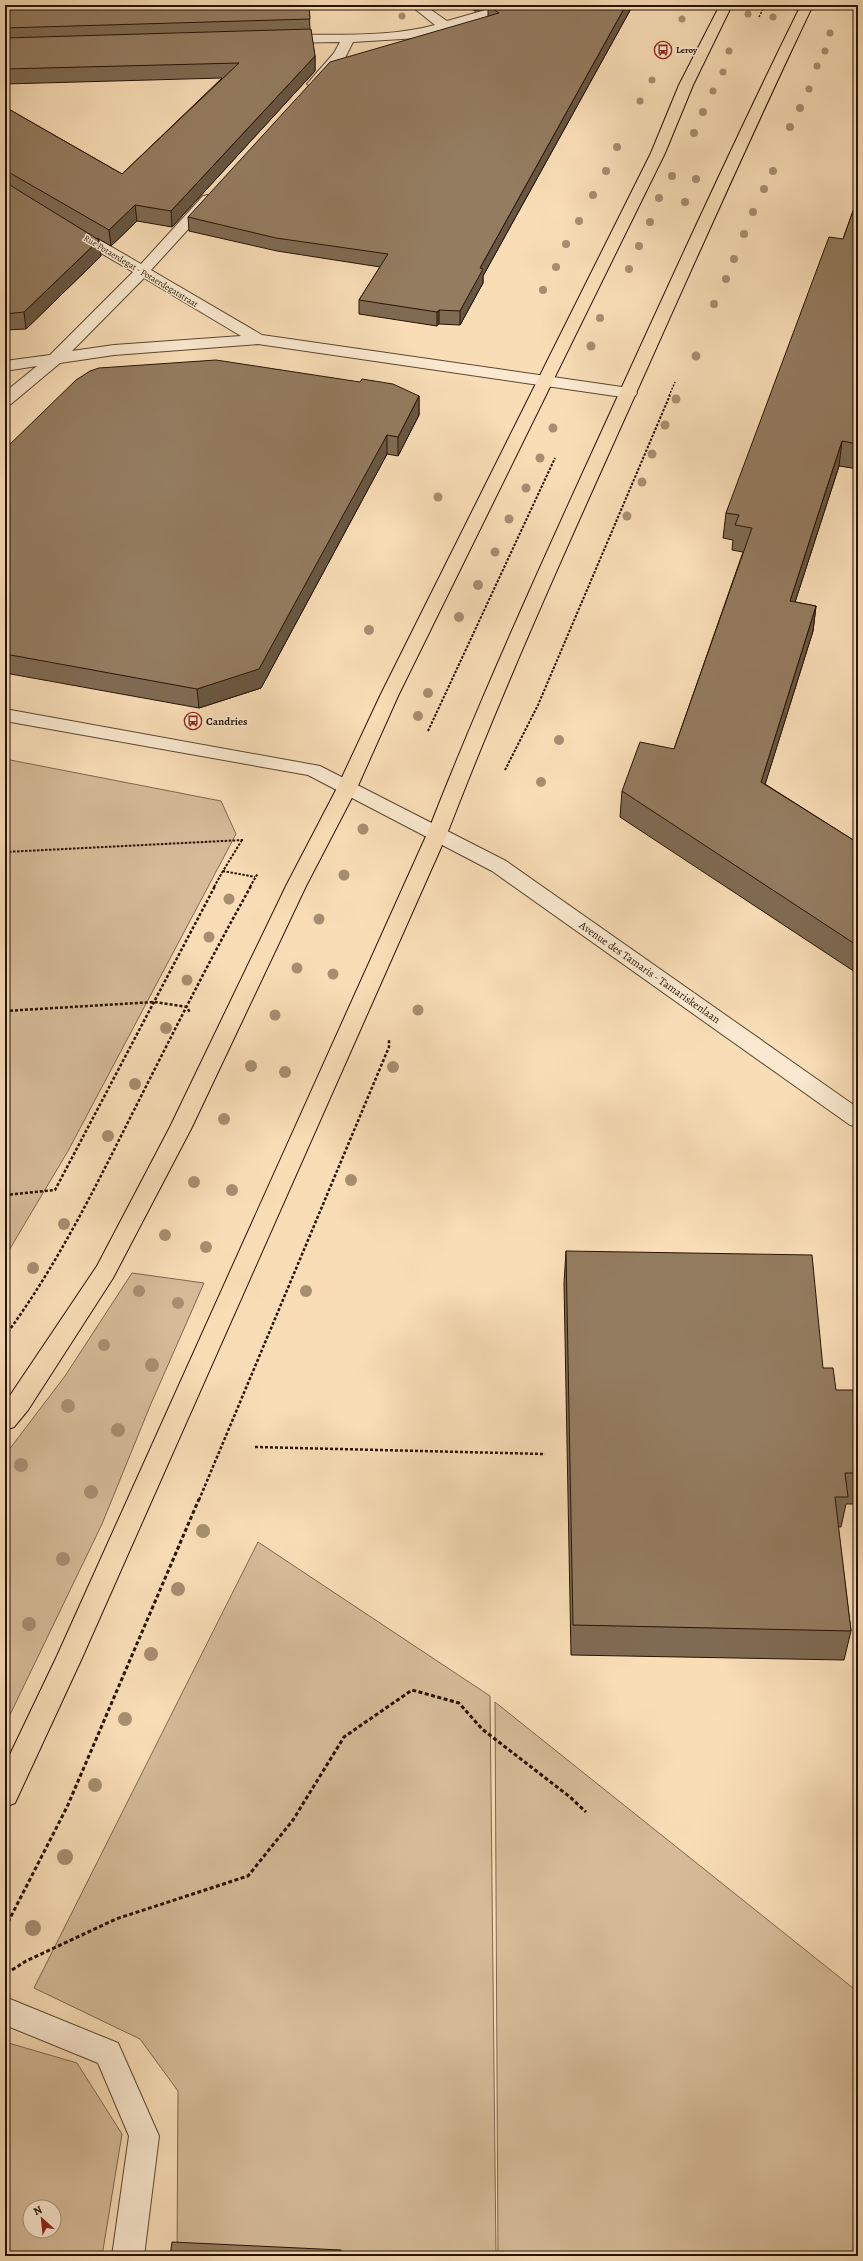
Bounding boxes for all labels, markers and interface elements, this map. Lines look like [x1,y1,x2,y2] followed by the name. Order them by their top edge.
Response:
[653,40,673,60] bus stop icon: Leroy
[676,44,698,56] place label: Leroy
[81,232,201,310] street label: Rue Potaerdegat - Potaerdegatstraat
[183,711,203,731] bus stop icon: Candries
[206,714,248,729] place label: Candries
[575,917,723,1027] street label: Avenue des Tamaris - Tamariskenlaan
[22,2199,62,2239] north arrow
[31,2202,45,2219] text: N

